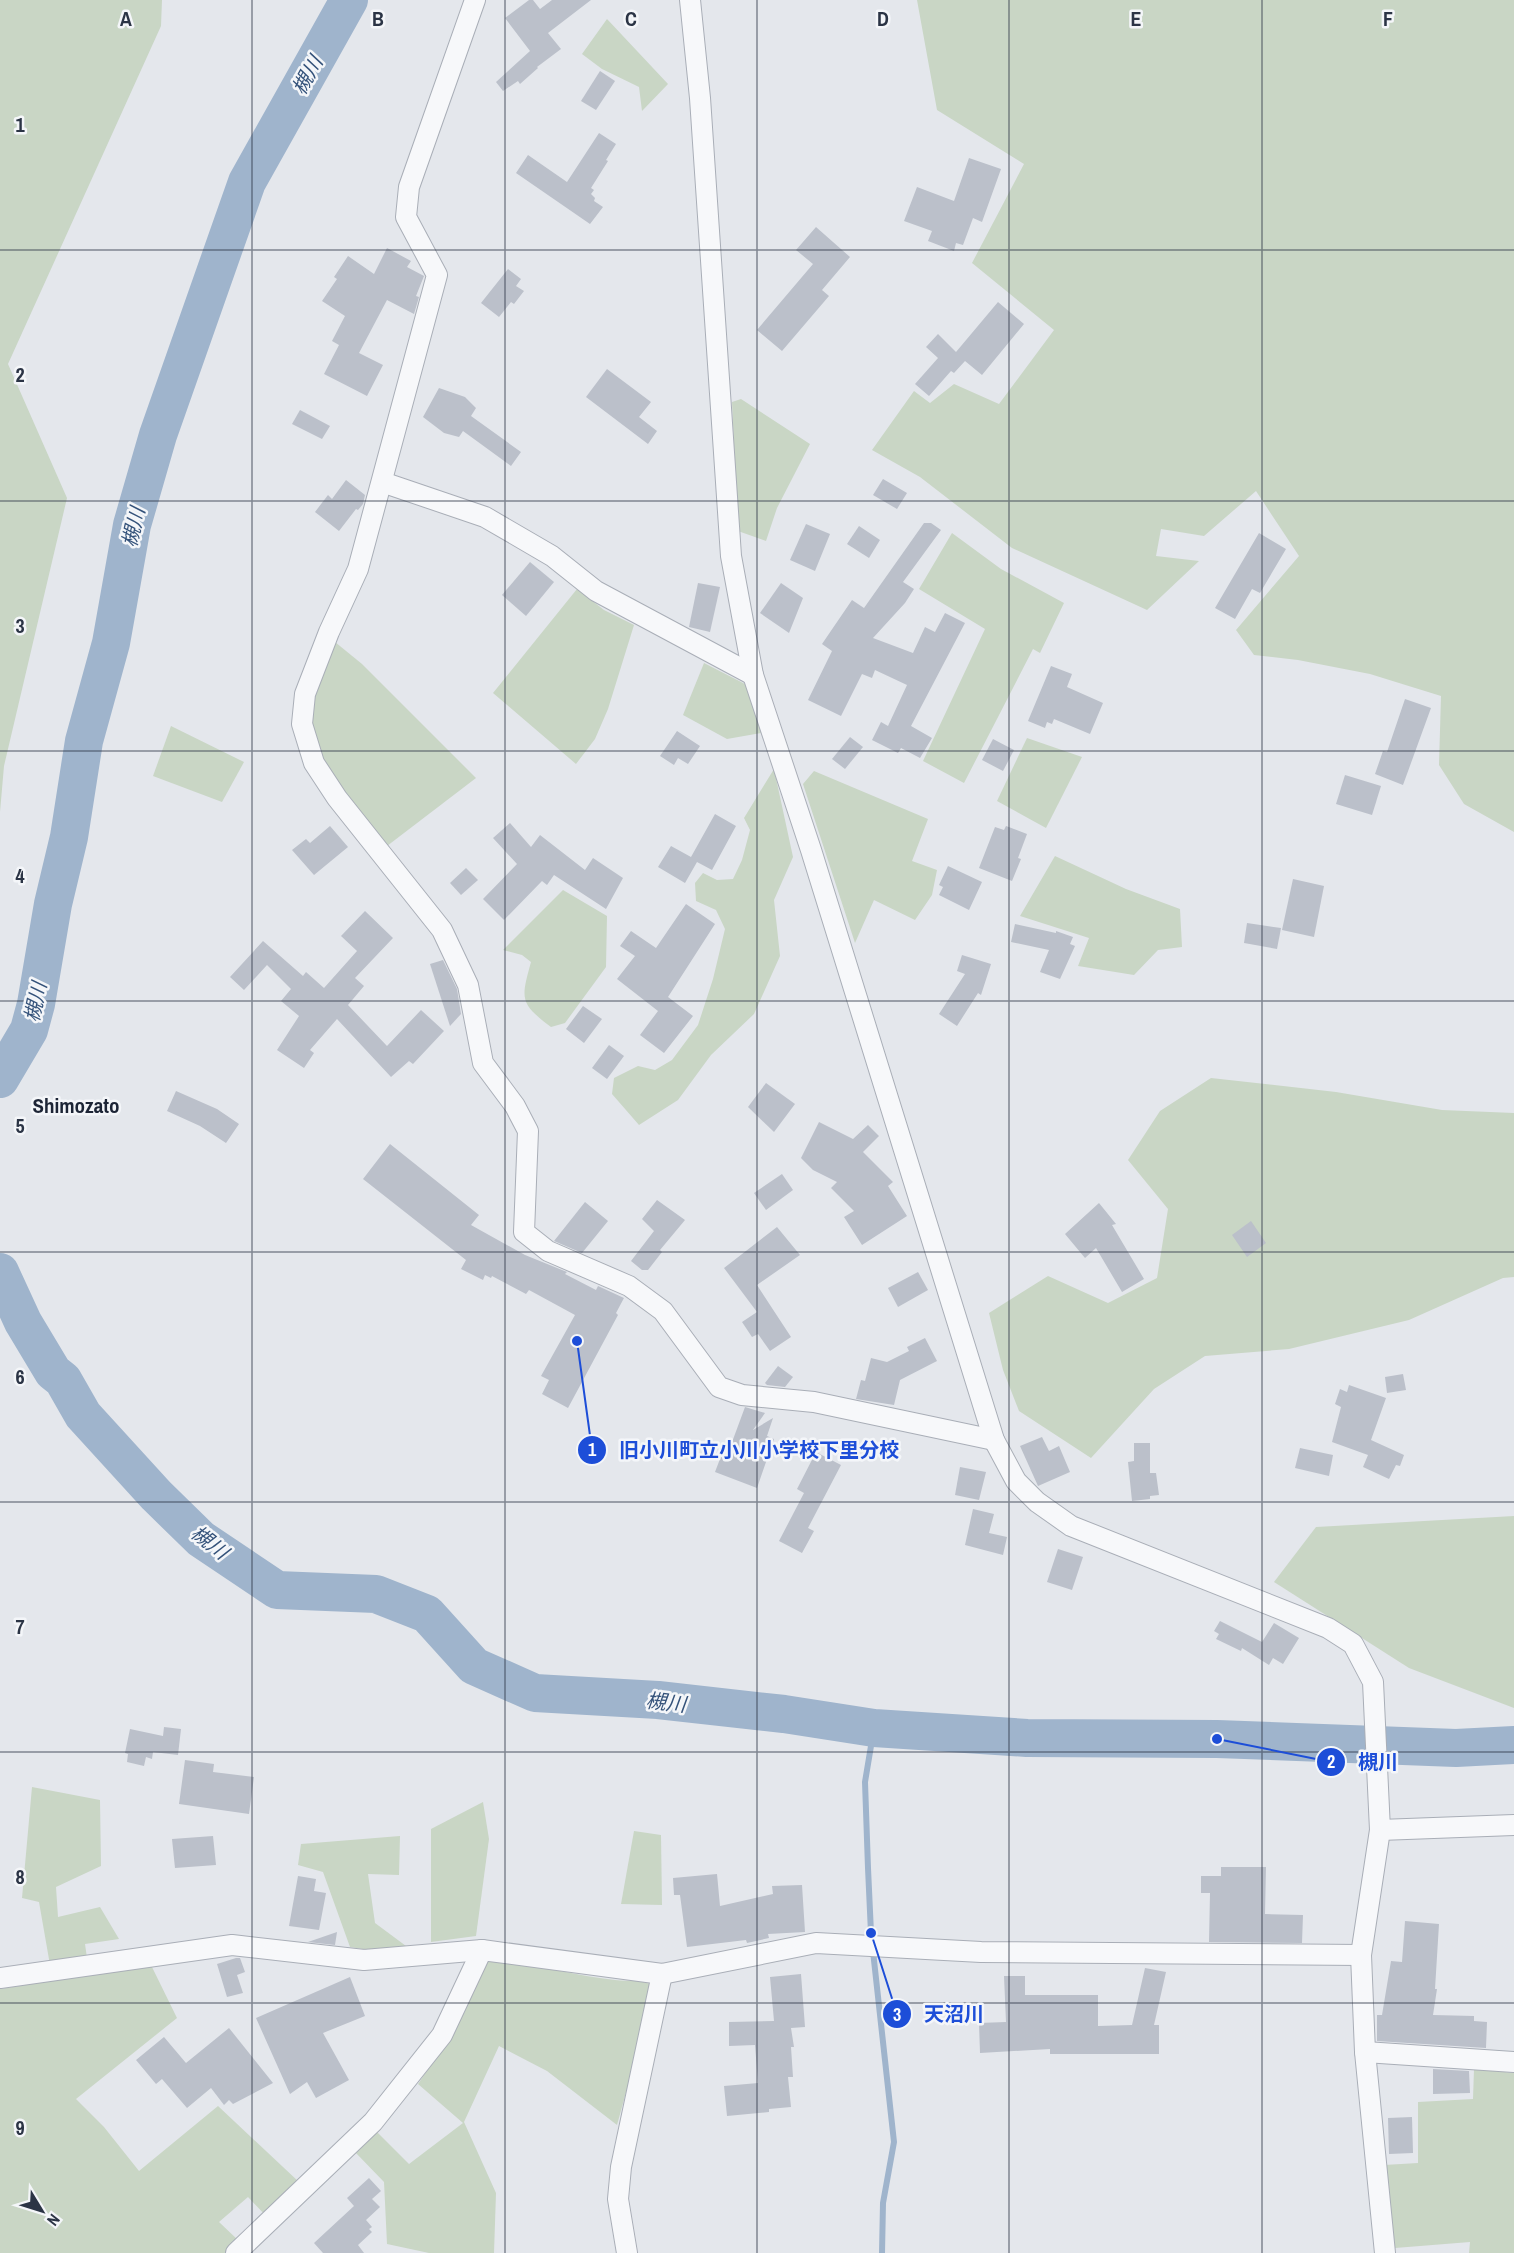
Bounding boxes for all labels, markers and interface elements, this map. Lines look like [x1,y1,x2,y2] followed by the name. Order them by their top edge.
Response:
[120,5,132,32] text: A
[372,5,384,32] text: B
[625,5,637,32] text: C
[877,5,889,32] text: D
[1131,5,1142,32] text: E
[1383,5,1393,32] text: F
[285,49,329,99] water label: 槻川
[15,111,25,138] text: 1
[15,361,25,388] text: 2
[115,503,151,550] water label: 槻川
[15,612,25,639] text: 3
[15,862,25,889] text: 4
[18,978,53,1024] water label: 槻川
[32,1091,120,1120] district label: Shimozato
[15,1112,25,1139] text: 5
[15,1363,25,1390] text: 6
[577,1431,911,1469] callout: 旧小川町立小川小学校下里分校
[619,1436,899,1463] text: 旧小川町立小川小学校下里分校
[588,1437,597,1462] text: 1
[186,1519,236,1566] water label: 槻川
[15,1613,25,1640] text: 7
[645,1686,689,1718] water label: 槻川
[1316,1743,1410,1781] callout: 槻川
[1358,1748,1398,1775] text: 槻川
[1327,1749,1335,1774] text: 2
[15,1863,25,1890] text: 8
[882,1995,996,2033] callout: 天沼川
[924,2000,984,2027] text: 天沼川
[893,2002,901,2027] text: 3
[15,2114,25,2141] text: 9
[12,2181,72,2241] north arrow
[42,2210,65,2231] text: N

